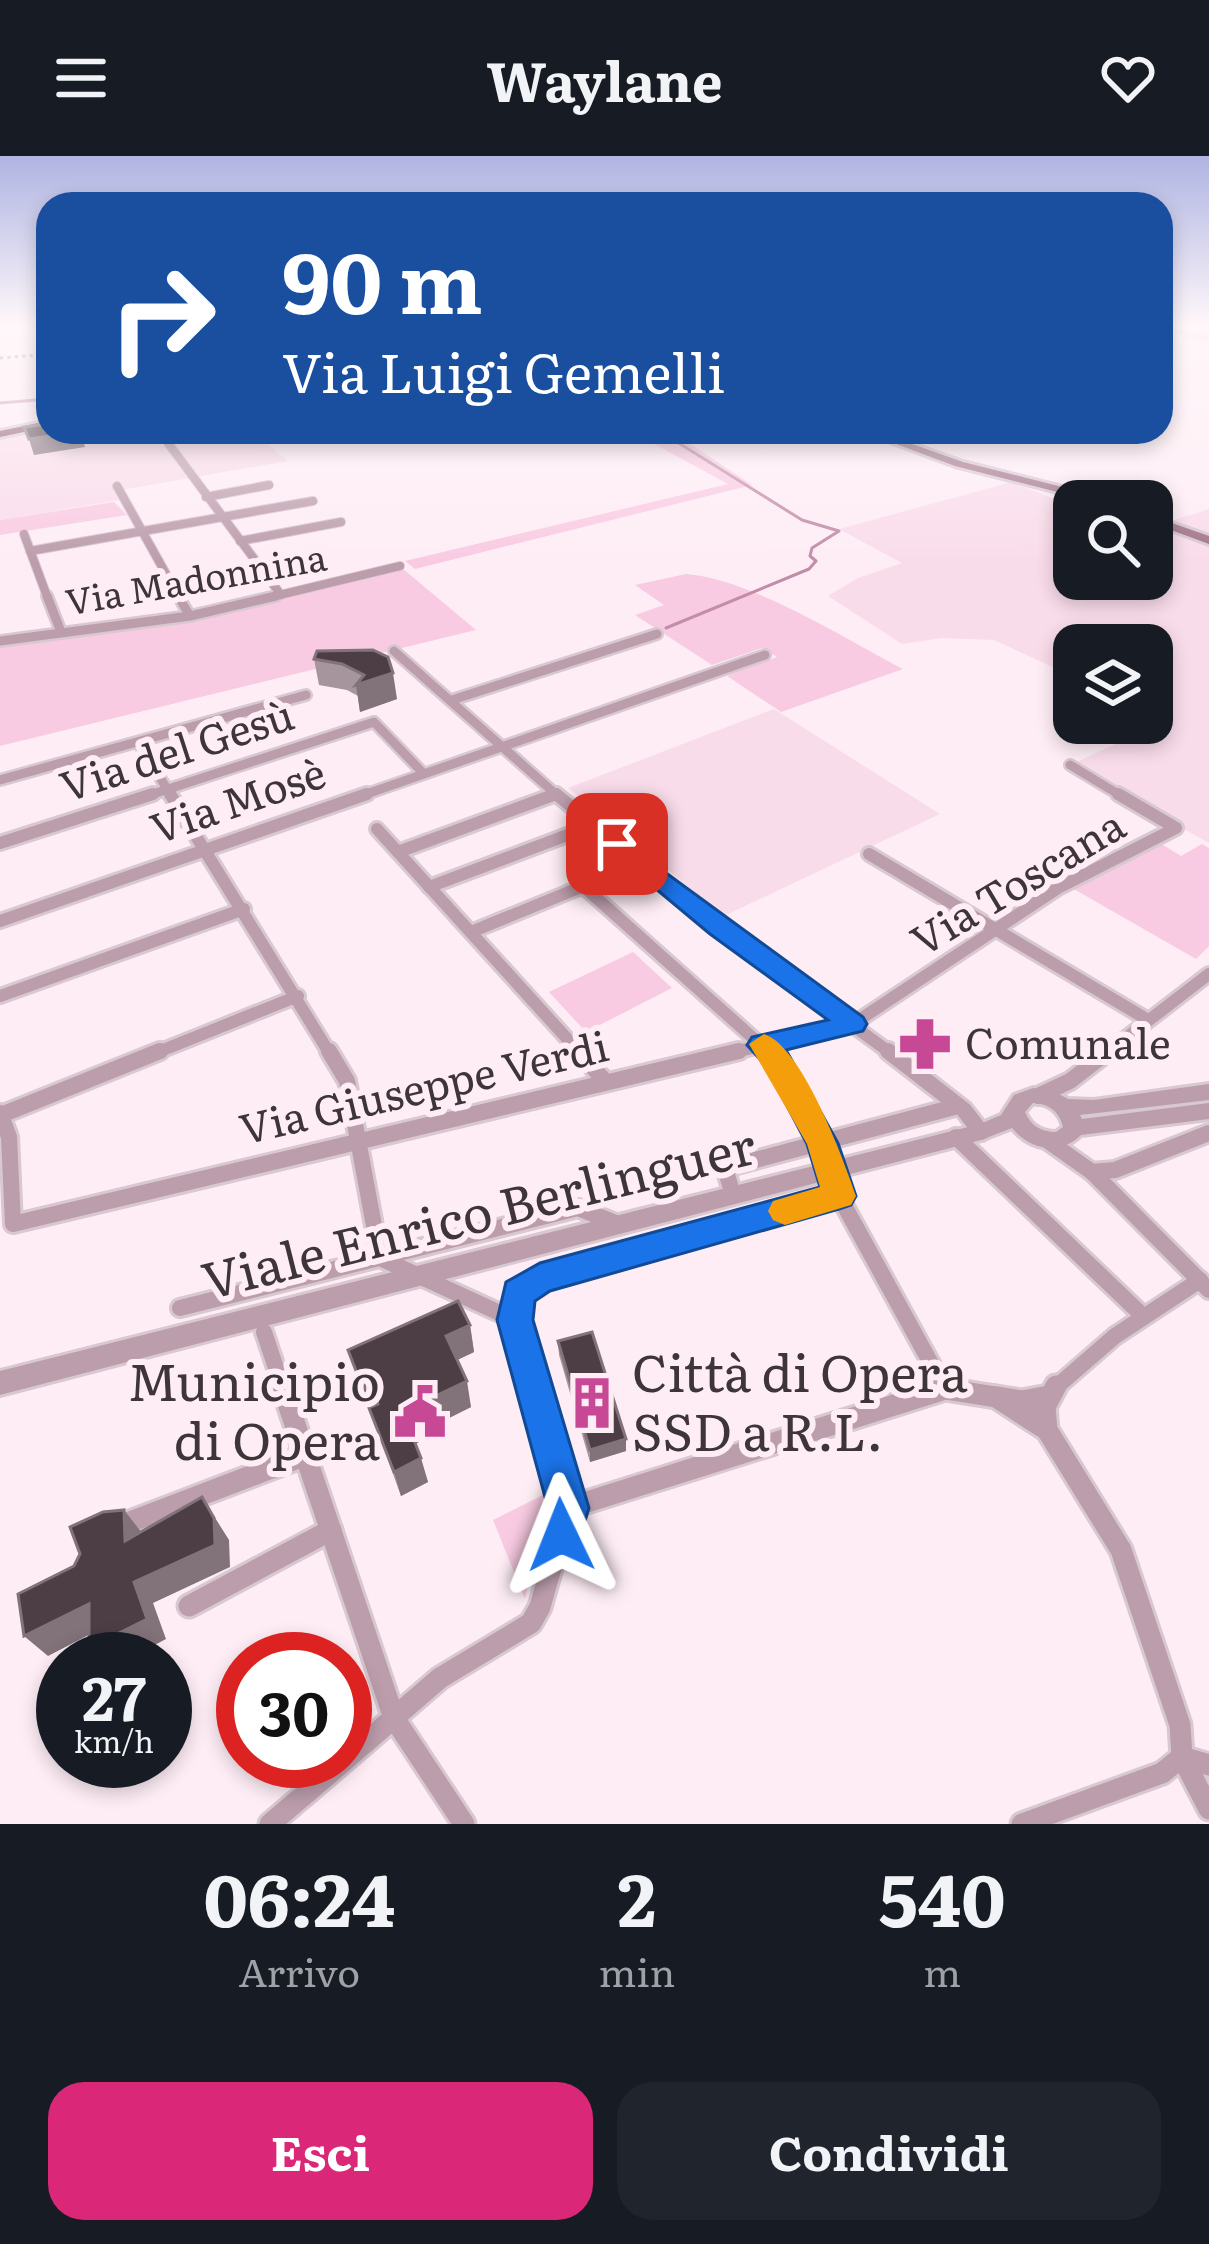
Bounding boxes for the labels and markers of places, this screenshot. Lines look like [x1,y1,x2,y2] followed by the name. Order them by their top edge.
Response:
[566,793,668,895] pin
[965,1010,1171,1072] place label: Comunale
[896,1015,954,1073] pharmacy icon: Comunale
[632,1332,968,1467] place label: Città di Opera SSD a R.L.
[128,1341,381,1476] place label: Municipio di Opera
[563,1374,621,1432] building icon: Città di Opera SSD a R.L.
[391,1383,449,1441] public building icon: Municipio di Opera

